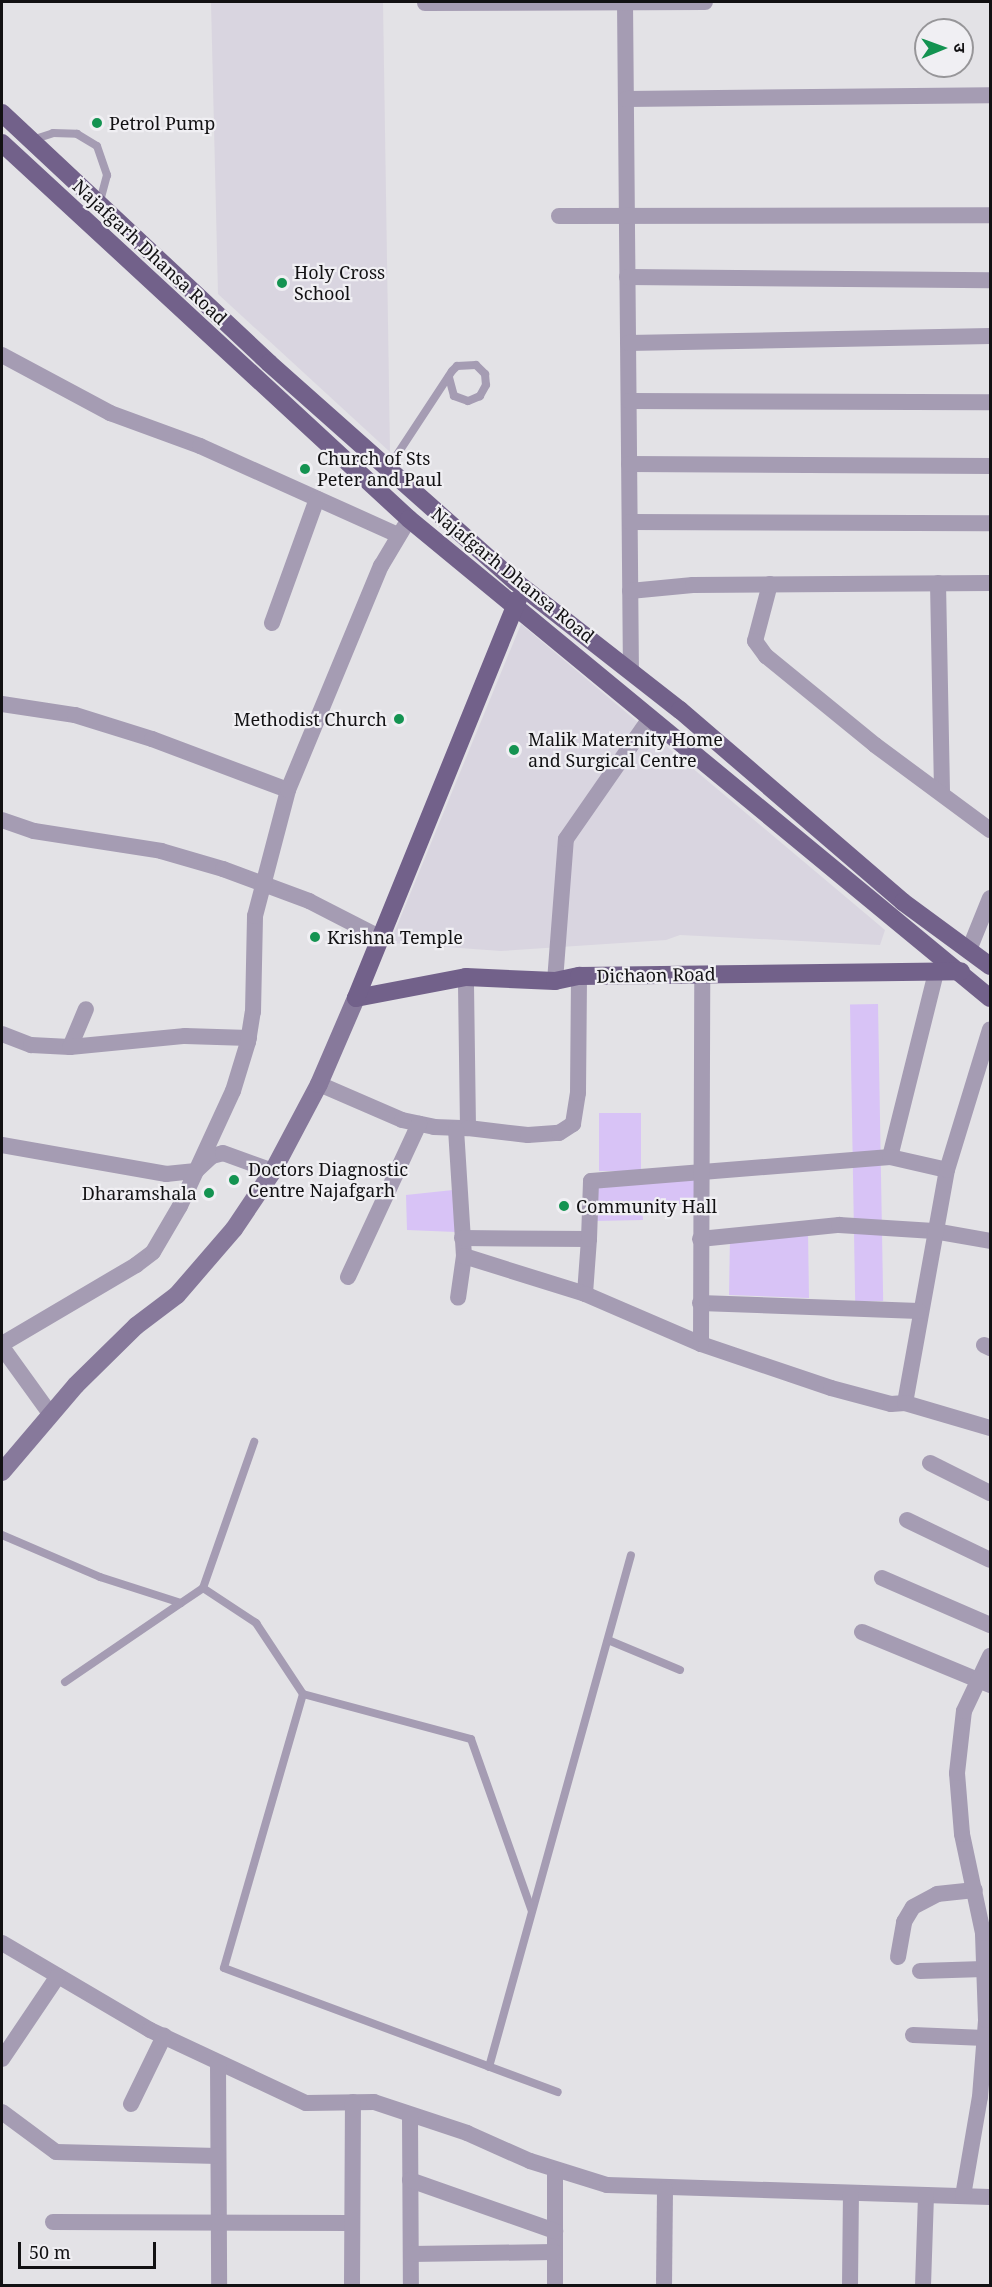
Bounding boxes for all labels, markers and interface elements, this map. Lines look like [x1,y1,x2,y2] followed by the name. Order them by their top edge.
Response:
[914,18,974,78] north arrow
[949,43,971,53] text: उ
[109,112,215,134] place label: Petrol Pump
[90,116,104,130] marker: Petrol Pump
[68,175,232,329] street label: Najafgarh Dhansa Road
[294,262,385,304] place label: Holy Cross School
[275,276,289,290] marker: Holy Cross School
[317,448,442,490] place label: Church of Sts Peter and Paul
[298,462,312,476] marker: Church of Sts Peter and Paul
[427,503,599,647] street label: Najafgarh Dhansa Road
[234,708,387,730] place label: Methodist Church
[392,712,406,726] marker: Methodist Church
[528,729,723,771] place label: Malik Maternity Home and Surgical Centre
[505,741,523,759] marker: Malik Maternity Home and Surgical Centre
[327,926,463,948] place label: Krishna Temple
[308,930,322,944] marker: Krishna Temple
[596,963,716,987] street label: Dichaon Road
[248,1159,408,1202] place label: Doctors Diagnostic Centre Najafgarh
[225,1171,243,1189] marker: Doctors Diagnostic Centre Najafgarh
[82,1182,197,1204] place label: Dharamshala
[202,1186,216,1200] marker: Dharamshala
[576,1195,717,1217] place label: Community Hall
[557,1199,571,1213] marker: Community Hall
[21,2230,159,2268] scale bar
[29,2240,71,2264] text: 50 m

